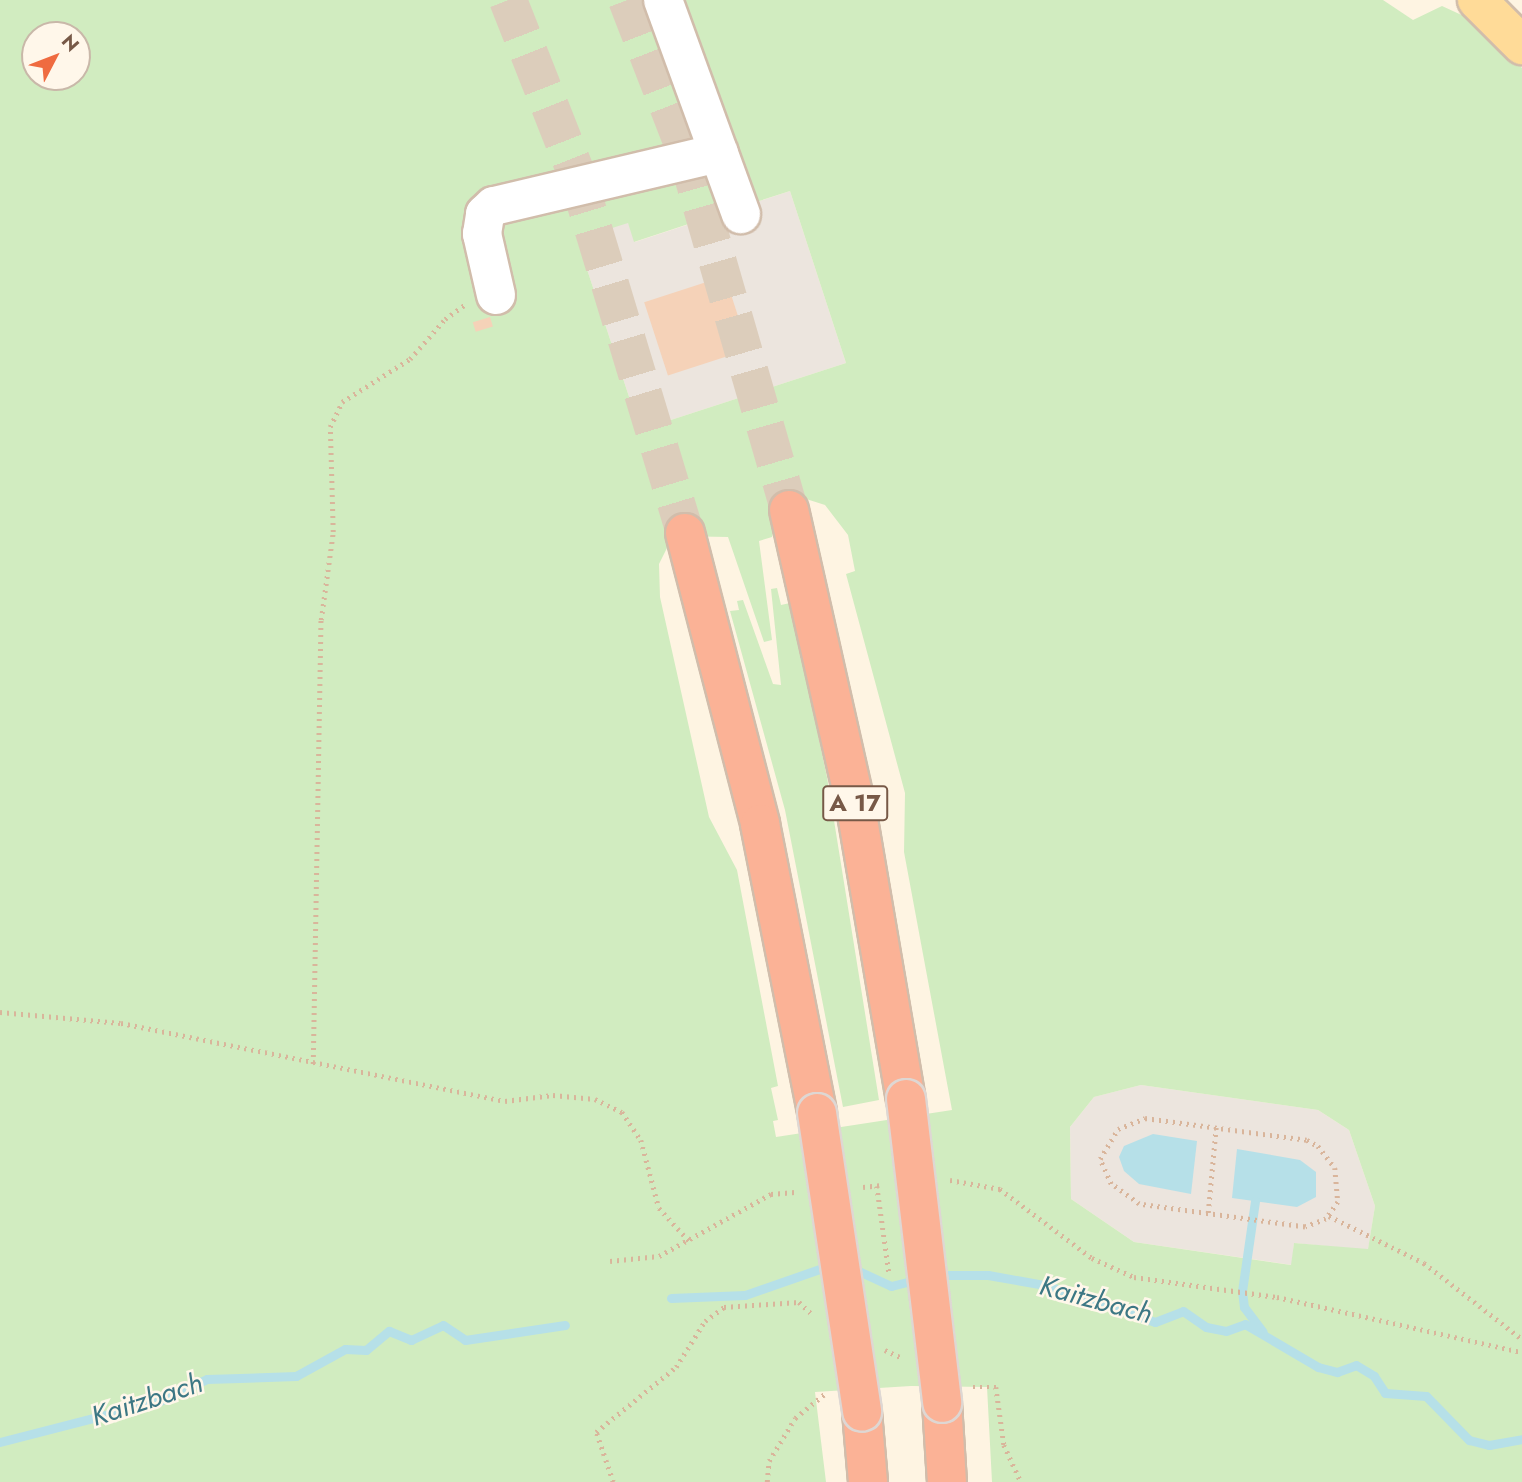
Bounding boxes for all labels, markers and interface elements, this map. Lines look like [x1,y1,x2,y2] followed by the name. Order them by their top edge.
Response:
[21,21,91,91] north arrow
[55,28,86,58] text: N
[822,782,888,824] road number: A 17
[1036,1269,1156,1331] water label: Kaitzbach
[87,1366,207,1434] water label: Kaitzbach

